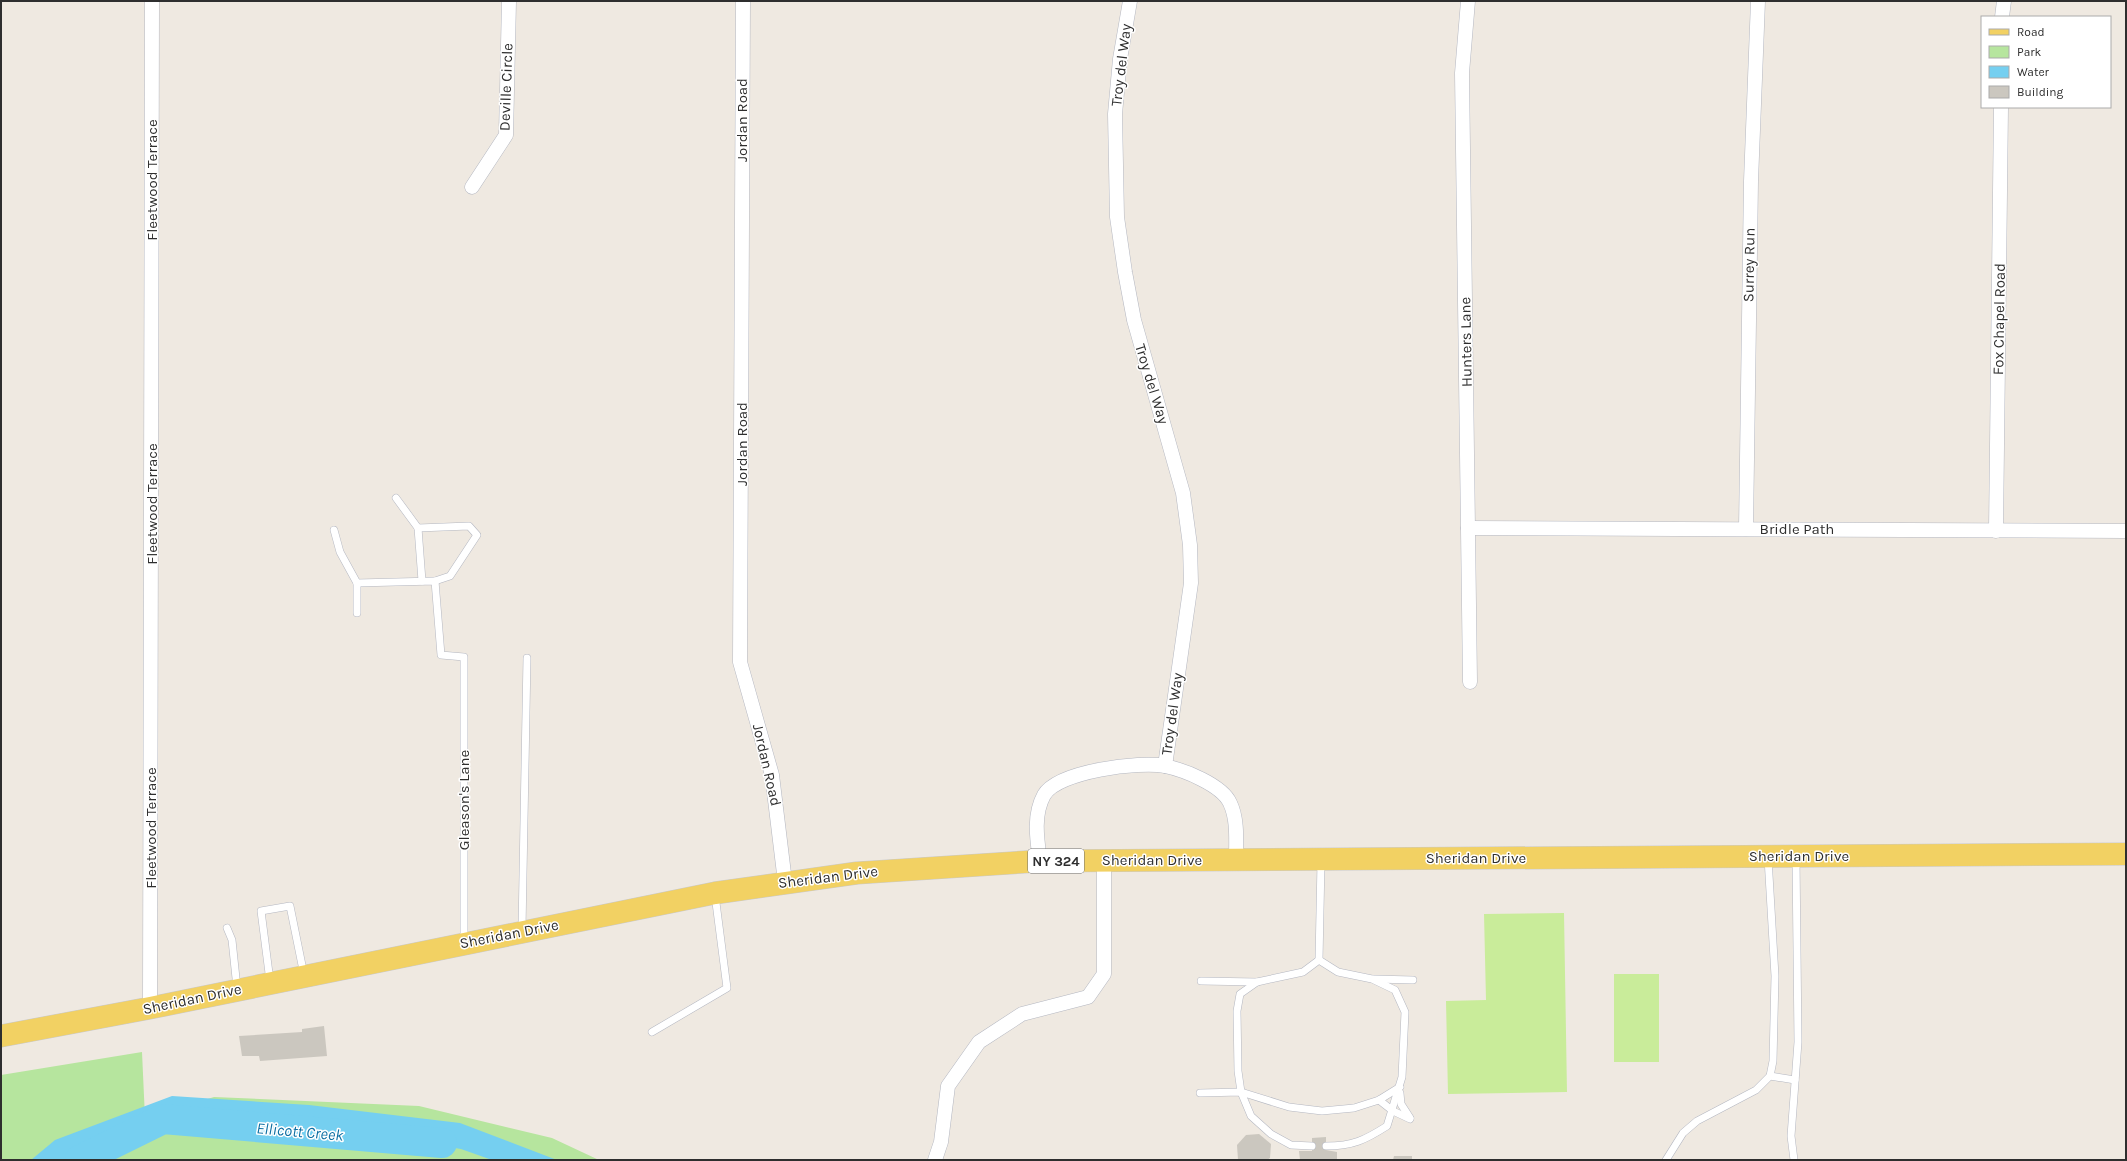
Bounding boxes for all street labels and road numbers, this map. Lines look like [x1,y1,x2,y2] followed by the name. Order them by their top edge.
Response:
[1107,23,1135,107] street label: Troy del Way
[495,43,517,131] street label: Deville Circle
[733,78,751,162] street label: Jordan Road
[143,119,161,241] street label: Fleetwood Terrace
[1739,228,1759,302] street label: Surrey Run
[1989,263,2009,375] street label: Fox Chapel Road
[1456,297,1476,387] street label: Hunters Lane
[1131,342,1173,426] street label: Troy del Way
[733,402,751,486] street label: Jordan Road
[143,443,161,565] street label: Fleetwood Terrace
[1760,520,1834,538] street label: Bridle Path
[1157,672,1187,756] street label: Troy del Way
[749,722,785,808] street label: Jordan Road
[455,750,473,850] street label: Gleason's Lane
[142,767,160,889] street label: Fleetwood Terrace
[1749,847,1849,865] street label: Sheridan Drive
[1028,849,1084,873] road number: NY 324
[1426,849,1526,867] street label: Sheridan Drive
[1102,851,1202,869] street label: Sheridan Drive
[777,862,879,892] street label: Sheridan Drive
[458,916,560,952] street label: Sheridan Drive
[141,980,243,1018] street label: Sheridan Drive

